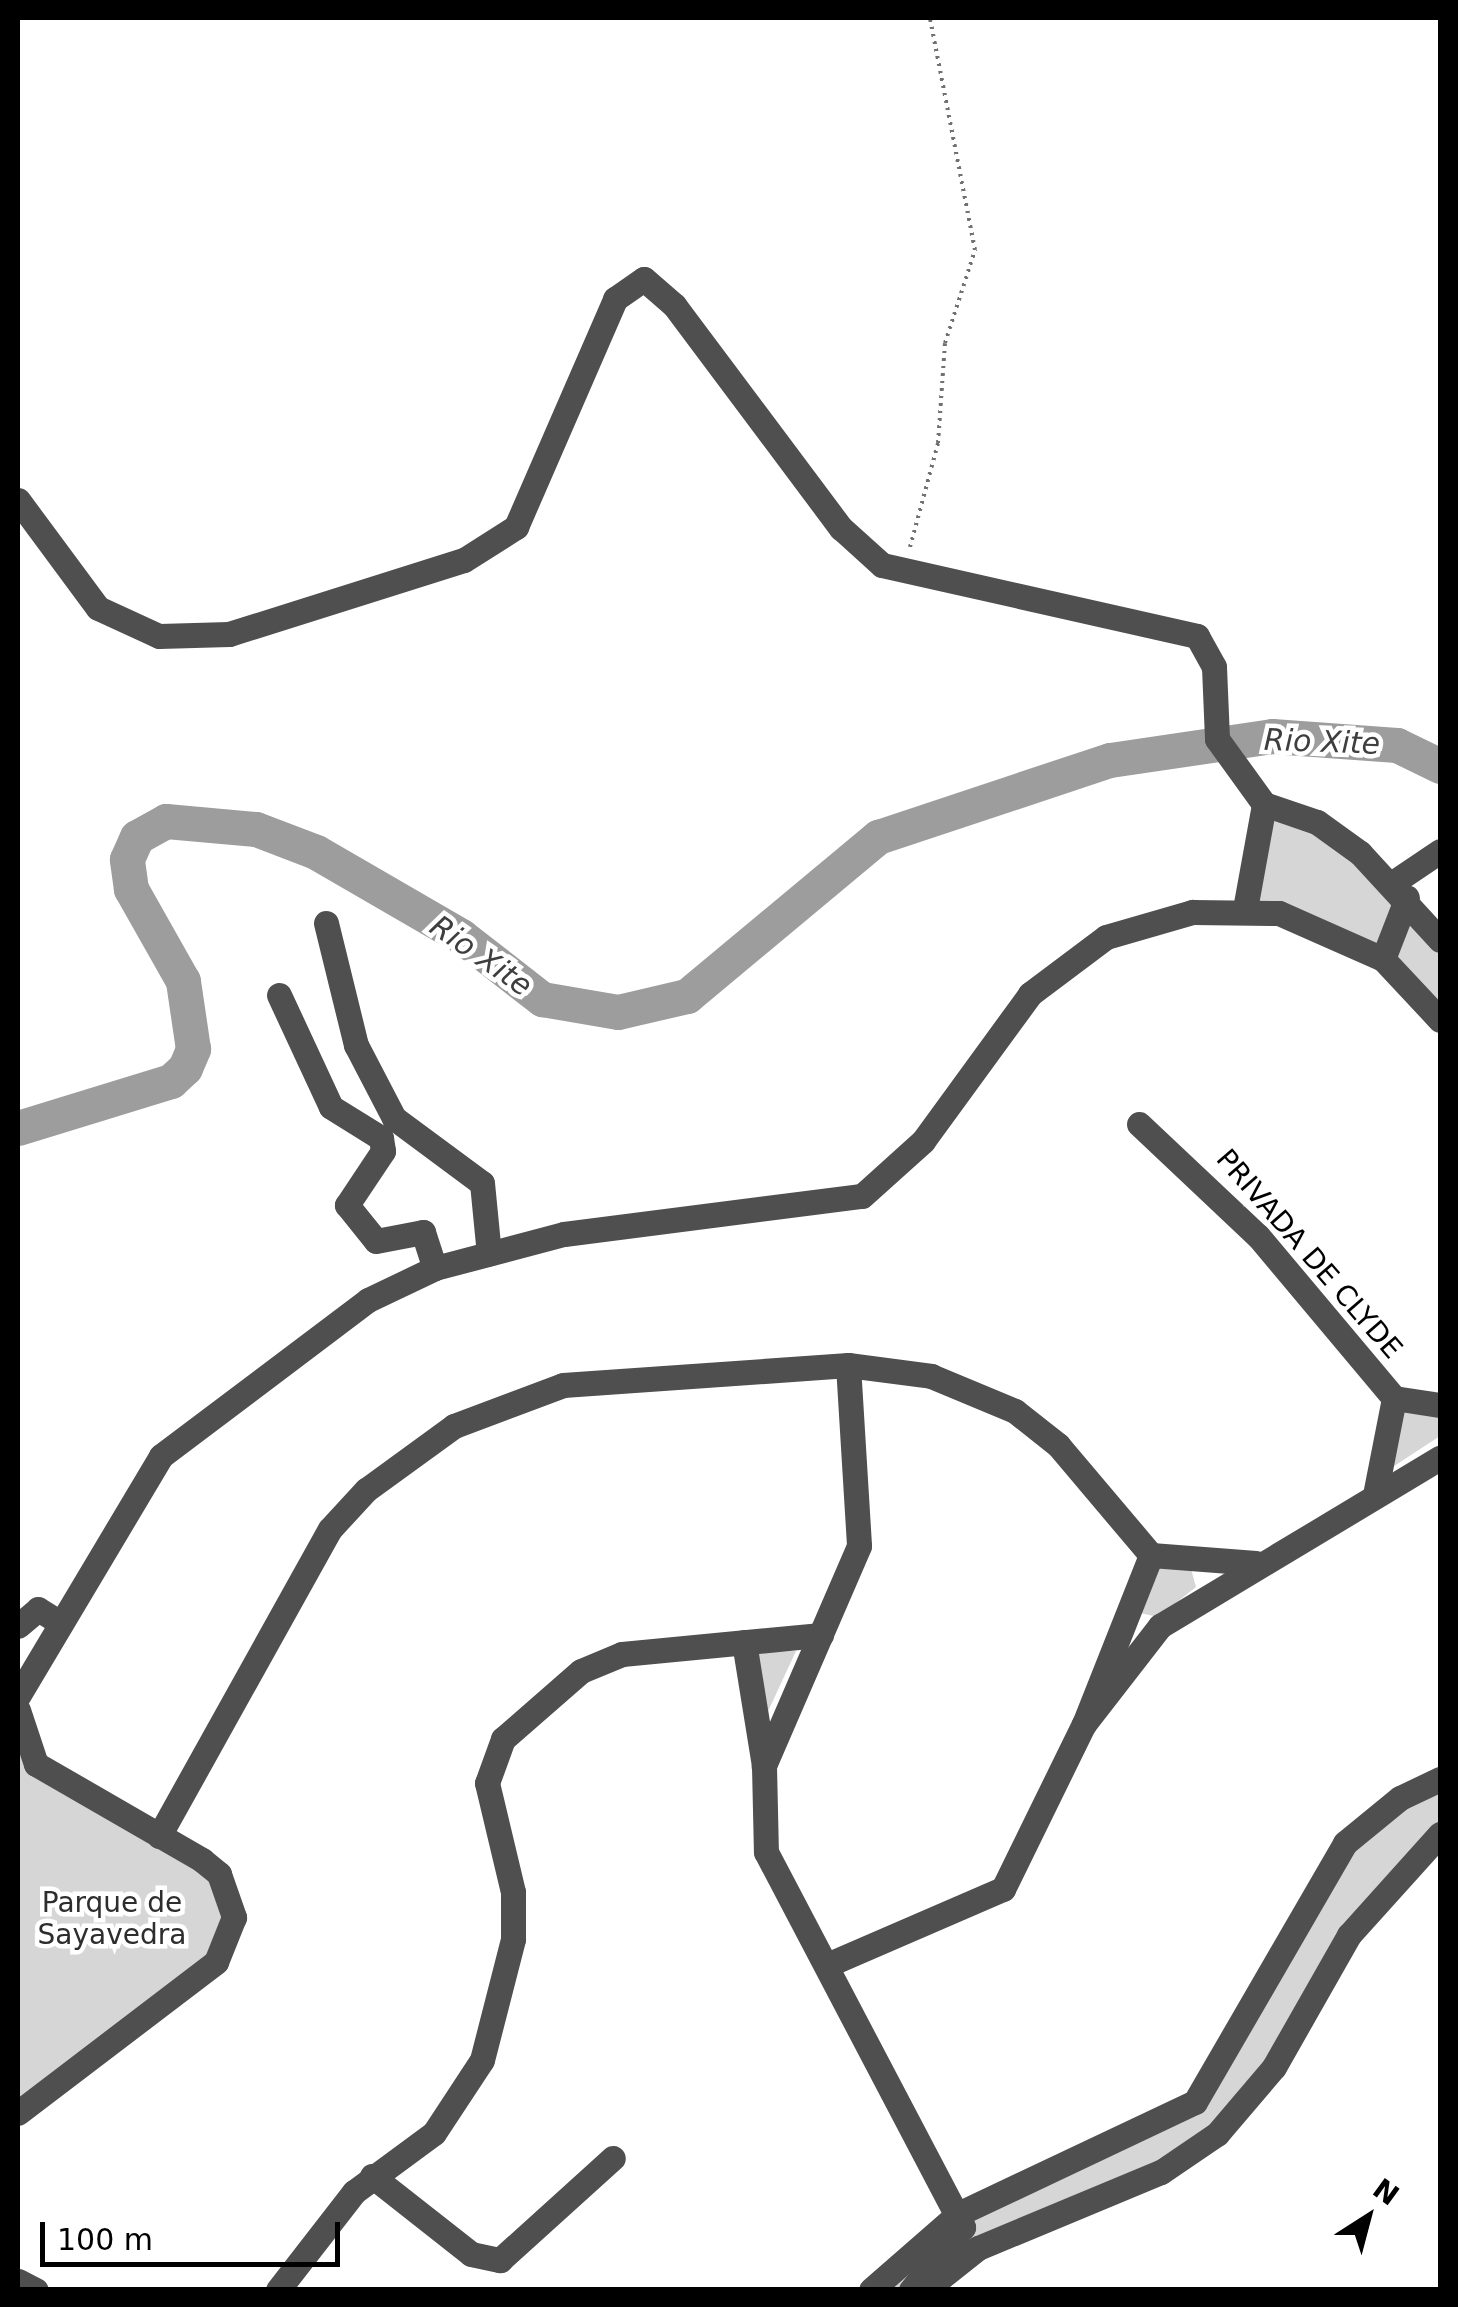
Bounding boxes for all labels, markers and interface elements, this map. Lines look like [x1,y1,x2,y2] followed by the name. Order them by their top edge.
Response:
[1263,722,1381,762] water label: Rio Xite
[423,908,539,1004] water label: Rio Xite
[1209,1143,1409,1365] street label: PRIVADA DE CLYDE
[38,1886,186,1952] park label: Parque de Sayavedra
[1318,2167,1418,2267] north arrow
[1367,2172,1405,2213] text: N
[45,2202,345,2264] scale bar
[57,2222,153,2257] text: 100 m

